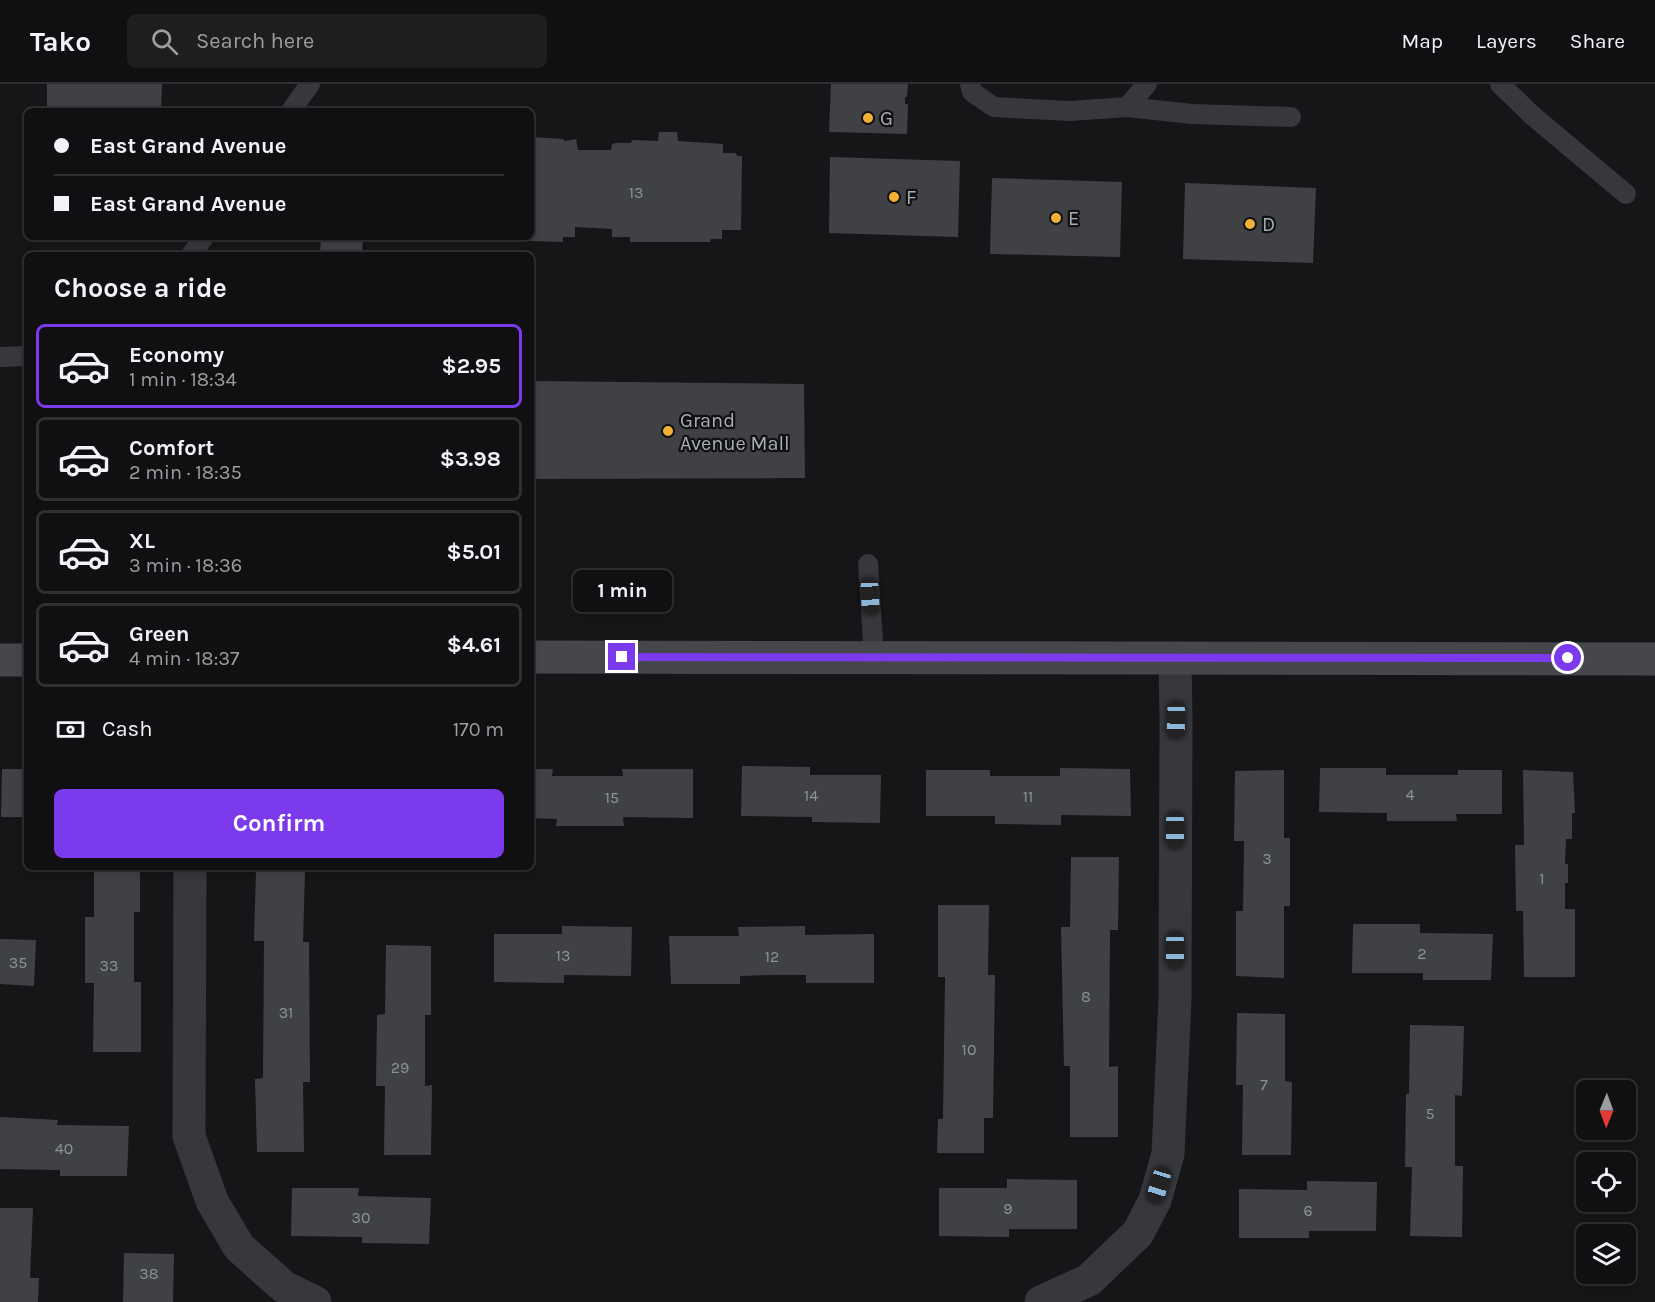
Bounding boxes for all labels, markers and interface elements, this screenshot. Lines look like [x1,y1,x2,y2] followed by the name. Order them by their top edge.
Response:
[127,14,547,68] search box
[30,25,91,58] text: Tako
[148,25,181,58] icon: search
[196,28,314,54] text: Search here
[1401,29,1443,53] text: Map
[1476,29,1537,53] text: Layers
[1570,29,1625,53] text: Share
[880,107,893,130] place label: G
[861,111,875,125] marker: G
[90,133,286,159] text: East Grand Avenue
[629,183,643,202] house number: 13
[906,186,916,209] place label: F
[887,190,901,204] marker: F
[90,191,286,217] text: East Grand Avenue
[1068,207,1079,230] place label: E
[1049,211,1063,225] marker: E
[1262,213,1275,236] place label: D
[1243,217,1257,231] marker: D
[54,272,227,304] text: Choose a ride
[57,339,111,393] icon: car
[129,342,224,368] text: Economy
[442,353,501,379] text: $2.95
[129,368,237,391] text: 1 min · 18:34
[680,409,790,455] place label: Grand Avenue Mall
[661,424,675,438] marker: Grand Avenue Mall
[57,432,111,486] icon: car
[129,435,214,461] text: Comfort
[440,446,501,472] text: $3.98
[129,461,242,484] text: 2 min · 18:35
[57,525,111,579] icon: car
[129,528,155,554] text: XL
[447,539,501,565] text: $5.01
[129,554,242,577] text: 3 min · 18:36
[572,570,672,612] callout: 1 min
[860,578,880,614] car
[597,579,648,602] text: 1 min
[57,618,111,672] icon: car
[129,621,190,647] text: Green
[447,632,501,658] text: $4.61
[608,643,635,670] route end
[1554,644,1581,671] route start
[129,647,239,670] text: 4 min · 18:37
[1167,702,1185,738] car
[54,713,87,746] icon: cash
[102,716,152,742] text: Cash
[453,718,504,741] text: 170 m
[1406,785,1415,804] house number: 4
[804,786,818,805] house number: 14
[1023,787,1033,806] house number: 11
[605,788,619,807] house number: 15
[54,789,504,858] button: Confirm
[1166,812,1184,848] car
[1262,849,1272,868] house number: 3
[1539,869,1545,888] house number: 1
[1166,932,1184,968] car
[1417,944,1427,963] house number: 2
[556,946,570,965] house number: 13
[765,947,779,966] house number: 12
[9,953,27,972] house number: 35
[100,956,118,975] house number: 33
[1081,987,1091,1006] house number: 8
[279,1003,293,1022] house number: 31
[962,1040,976,1059] house number: 10
[391,1058,409,1077] house number: 29
[1260,1075,1268,1094] house number: 7
[1576,1080,1636,1140] north arrow
[1576,1080,1636,1284] map controls
[1425,1104,1435,1123] house number: 5
[55,1139,73,1158] house number: 40
[1576,1152,1636,1212] button: locate
[1145,1165,1173,1205] car
[1003,1199,1013,1218] house number: 9
[1303,1201,1313,1220] house number: 6
[352,1208,370,1227] house number: 30
[1576,1224,1636,1284] button: layers
[139,1264,159,1283] house number: 38

